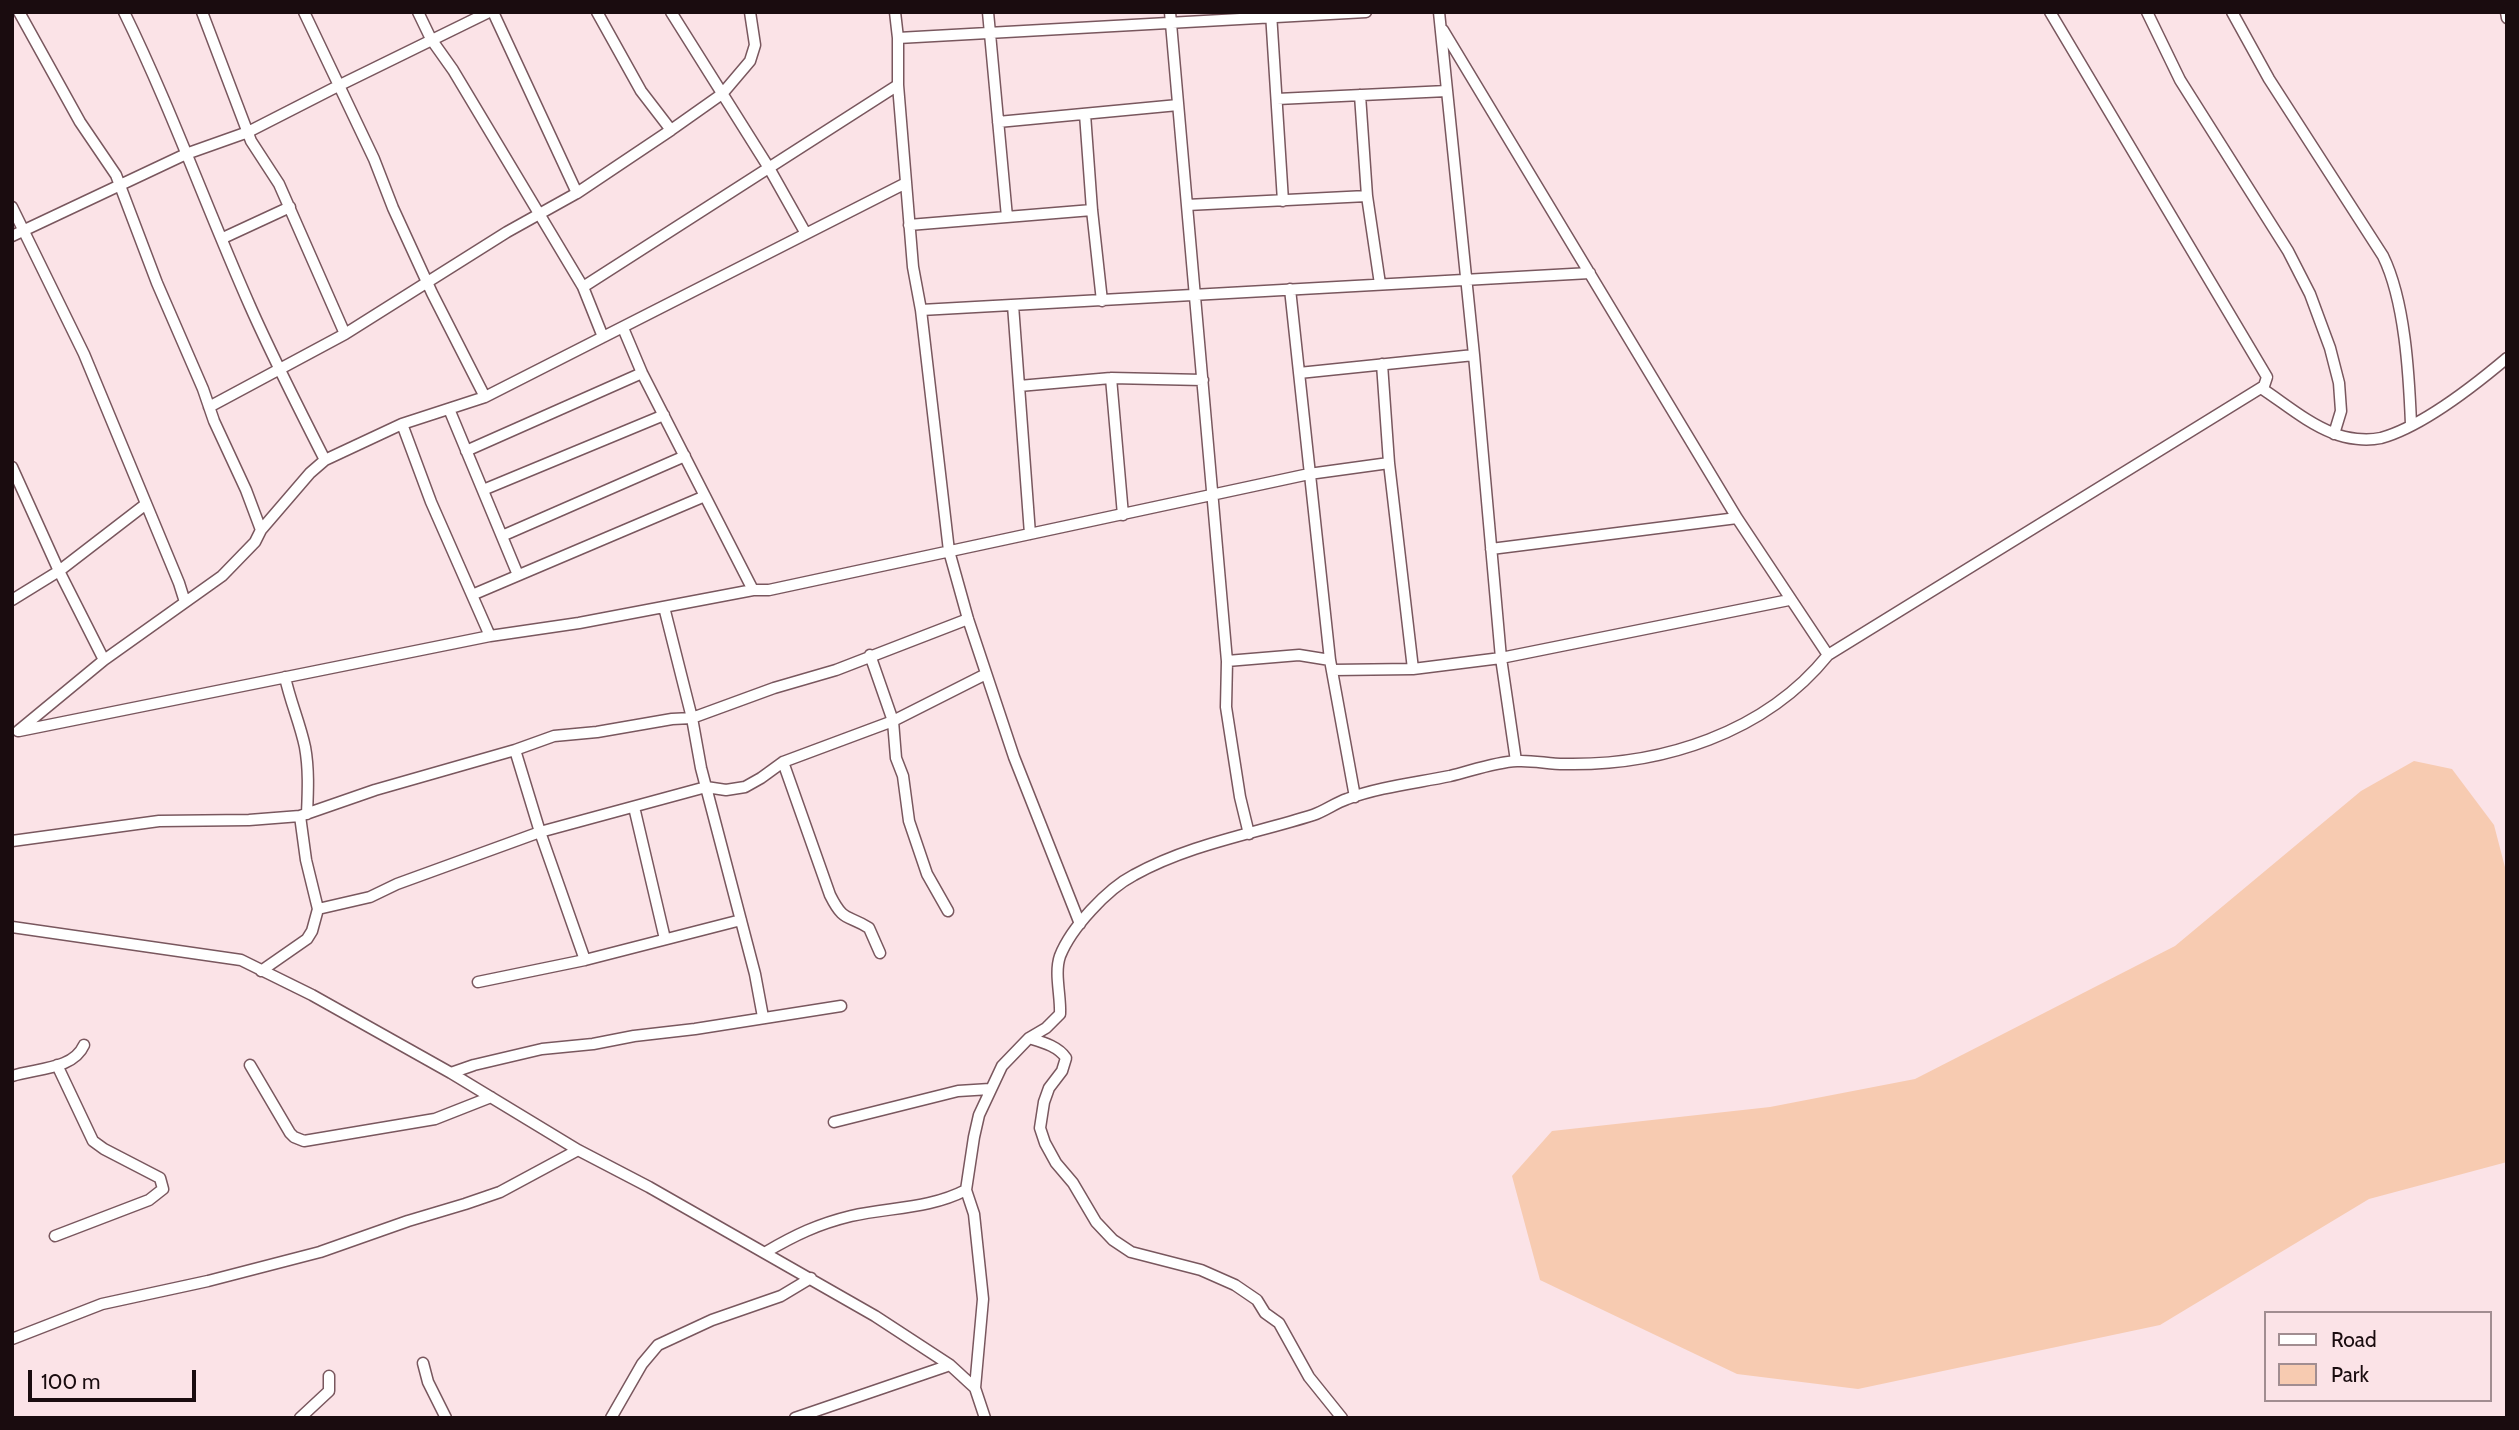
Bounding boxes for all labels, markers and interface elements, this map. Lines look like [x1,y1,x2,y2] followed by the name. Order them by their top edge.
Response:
[2264,1311,2491,1402] legend
[2331,1327,2377,1352] text: Road
[32,1356,200,1400] scale bar
[2331,1362,2369,1387] text: Park
[41,1369,100,1394] text: 100 m

